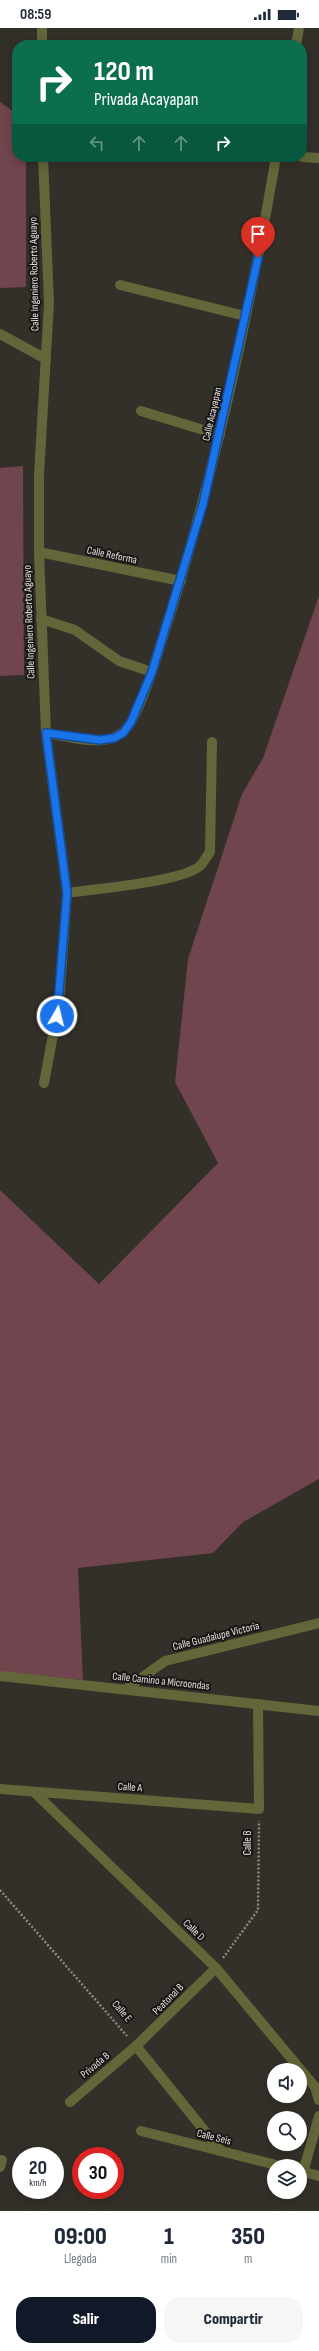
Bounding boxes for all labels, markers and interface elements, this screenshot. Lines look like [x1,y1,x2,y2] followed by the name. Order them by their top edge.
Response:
[20,5,51,24] text: 08:59
[94,55,154,88] text: 120 m
[28,56,80,108] icon: right
[94,89,198,110] text: Privada Acayapan
[86,132,108,154] icon: left
[128,132,150,154] icon: ahead
[170,132,192,154] icon: ahead
[212,132,234,154] icon: right
[26,217,41,331] street label: Calle Ingeniero Roberto Aguayo
[241,217,275,258] pin
[247,223,269,245] icon: arrive
[200,386,225,442] street label: Calle Acayapan
[86,543,138,567] street label: Calle Reforma
[21,564,37,679] street label: Calle Ingeniero Roberto Aguayo
[36,995,78,1037] position arrow
[171,1619,261,1653] street label: Calle Guadalupe Victoria
[112,1669,210,1693] street label: Calle Camino a Microondas
[117,1780,143,1794] street label: Calle A
[241,1831,254,1855] street label: Calle B
[180,1917,208,1943] street label: Calle D
[150,1981,186,2017] street label: Peatonal B
[109,1998,135,2024] street label: Calle E
[78,2049,112,2081] street label: Privada B
[267,2063,307,2199] map controls
[267,2063,307,2103] button: sound
[267,2111,307,2151] button: search
[196,2126,232,2148] street label: Calle Seis
[72,2147,124,2199] speed limit sign: 30
[29,2156,47,2180] text: 20
[267,2159,307,2199] button: layers
[29,2177,47,2189] text: km/h
[54,2222,107,2251] text: 09:00
[164,2222,174,2251] text: 1
[231,2222,265,2251] text: 350
[64,2251,97,2267] text: Llegada
[161,2251,177,2267] text: min
[244,2251,252,2267] text: m
[16,2297,156,2343] button: Salir
[164,2297,303,2343] button: Compartir

